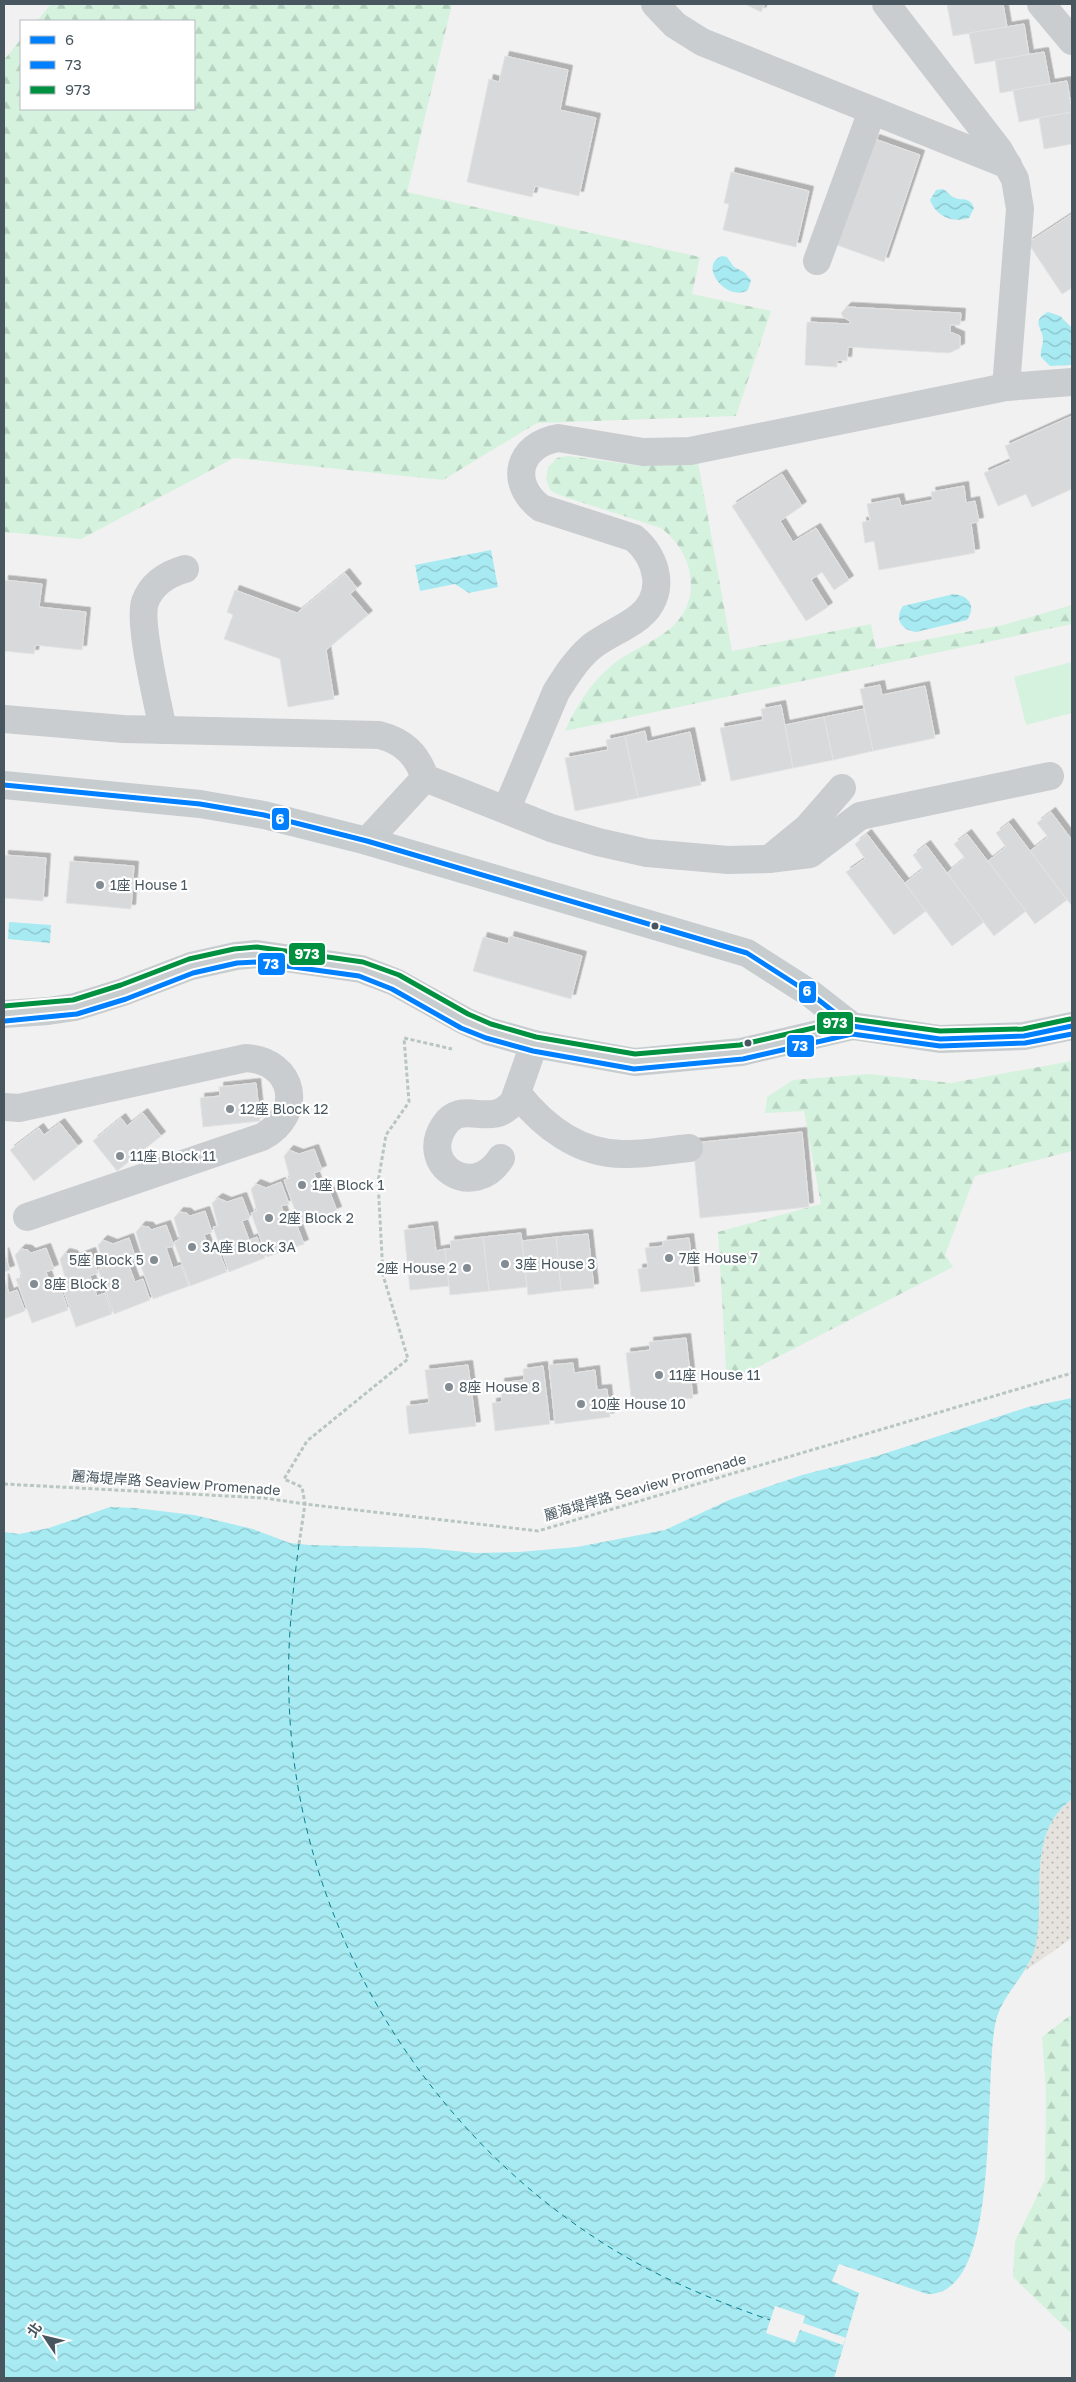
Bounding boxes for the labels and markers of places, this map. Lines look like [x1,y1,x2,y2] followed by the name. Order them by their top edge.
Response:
[110,876,188,893] place label: 1座 House 1
[94,879,106,891] marker: 1座 House 1
[650,921,660,931] unlabelled marker
[743,1038,753,1048] unlabelled marker
[240,1100,328,1117] place label: 12座 Block 12
[224,1103,236,1115] marker: 12座 Block 12
[130,1147,216,1164] place label: 11座 Block 11
[114,1150,126,1162] marker: 11座 Block 11
[312,1176,384,1193] place label: 1座 Block 1
[296,1179,308,1191] marker: 1座 Block 1
[279,1209,354,1226] place label: 2座 Block 2
[263,1212,275,1224] marker: 2座 Block 2
[202,1238,296,1255] place label: 3A座 Block 3A
[186,1241,198,1253] marker: 3A座 Block 3A
[679,1249,758,1266] place label: 7座 House 7
[69,1251,144,1268] place label: 5座 Block 5
[663,1252,675,1264] marker: 7座 House 7
[148,1254,160,1266] marker: 5座 Block 5
[515,1255,595,1272] place label: 3座 House 3
[499,1258,511,1270] marker: 3座 House 3
[377,1259,457,1276] place label: 2座 House 2
[461,1262,473,1274] marker: 2座 House 2
[44,1275,120,1292] place label: 8座 Block 8
[28,1278,40,1290] marker: 8座 Block 8
[669,1366,760,1383] place label: 11座 House 11
[653,1369,665,1381] marker: 11座 House 11
[459,1378,540,1395] place label: 8座 House 8
[443,1381,455,1393] marker: 8座 House 8
[591,1395,686,1412] place label: 10座 House 10
[575,1398,587,1410] marker: 10座 House 10

